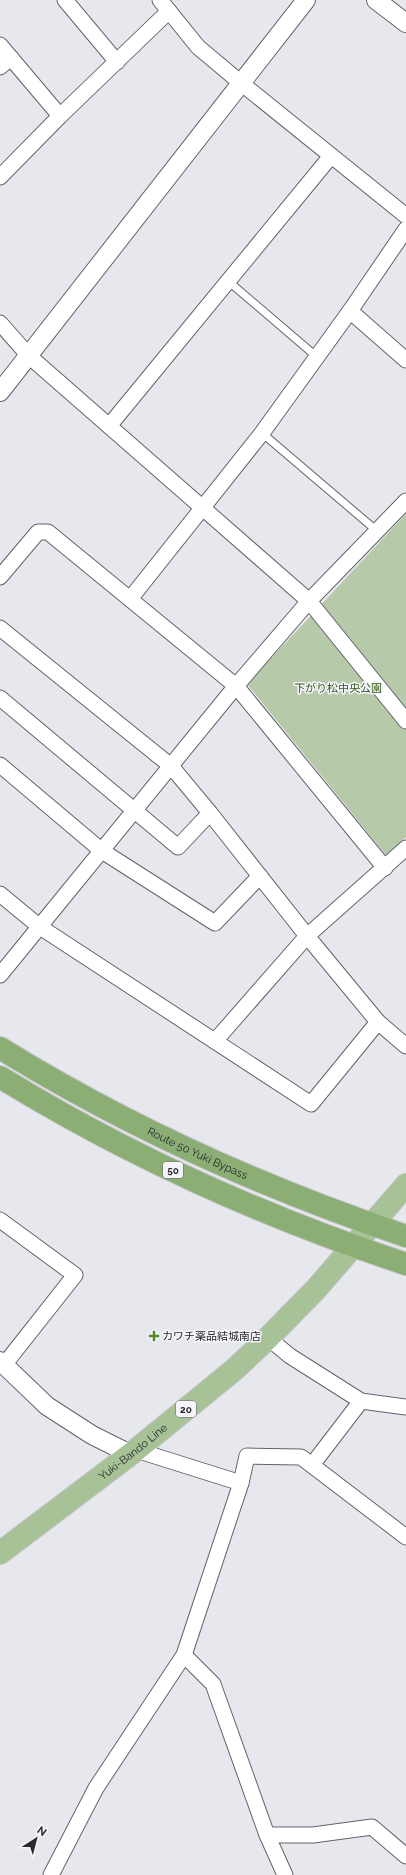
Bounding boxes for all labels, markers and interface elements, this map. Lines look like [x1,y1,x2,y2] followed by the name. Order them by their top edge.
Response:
[294,682,382,695] park label: 下がり松中央公園
[146,1125,250,1183] street label: Route 50 Yuki Bypass
[163,1162,183,1178] road number: 50
[162,1330,261,1343] place label: カワチ薬品結城南店
[149,1331,159,1341] marker: カワチ薬品結城南店
[176,1401,196,1417] road number: 20
[96,1420,170,1483] street label: Yuki-Bando Line
[16,1819,56,1859] north arrow
[34,1824,49,1839] text: N

